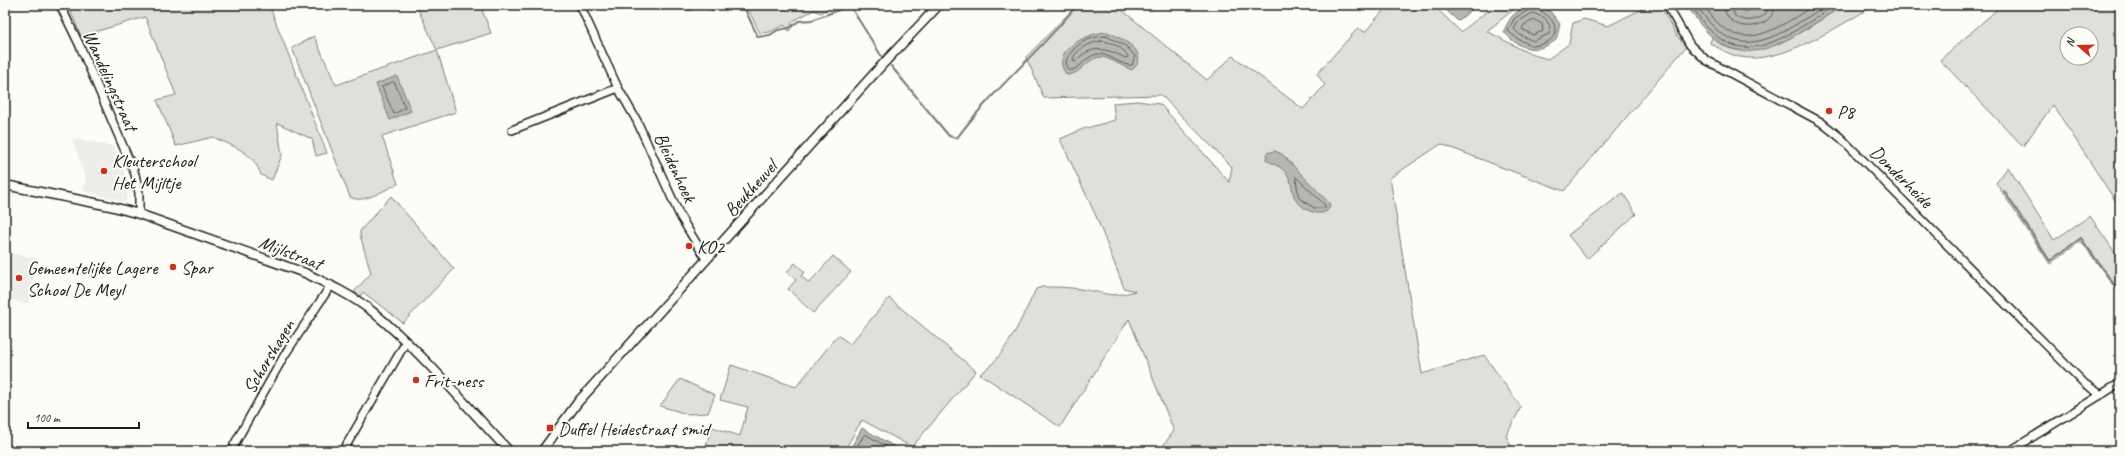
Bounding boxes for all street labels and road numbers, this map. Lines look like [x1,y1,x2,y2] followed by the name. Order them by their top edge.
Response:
[77,26,144,137] street label: Wandelingstraat
[649,129,702,207] street label: Bleidenhoek
[1865,140,1939,214] street label: Donderheide
[719,153,785,222] street label: Beukheuvel
[256,230,328,277] street label: Mijlstraat
[237,315,300,398] street label: Schorshagen

